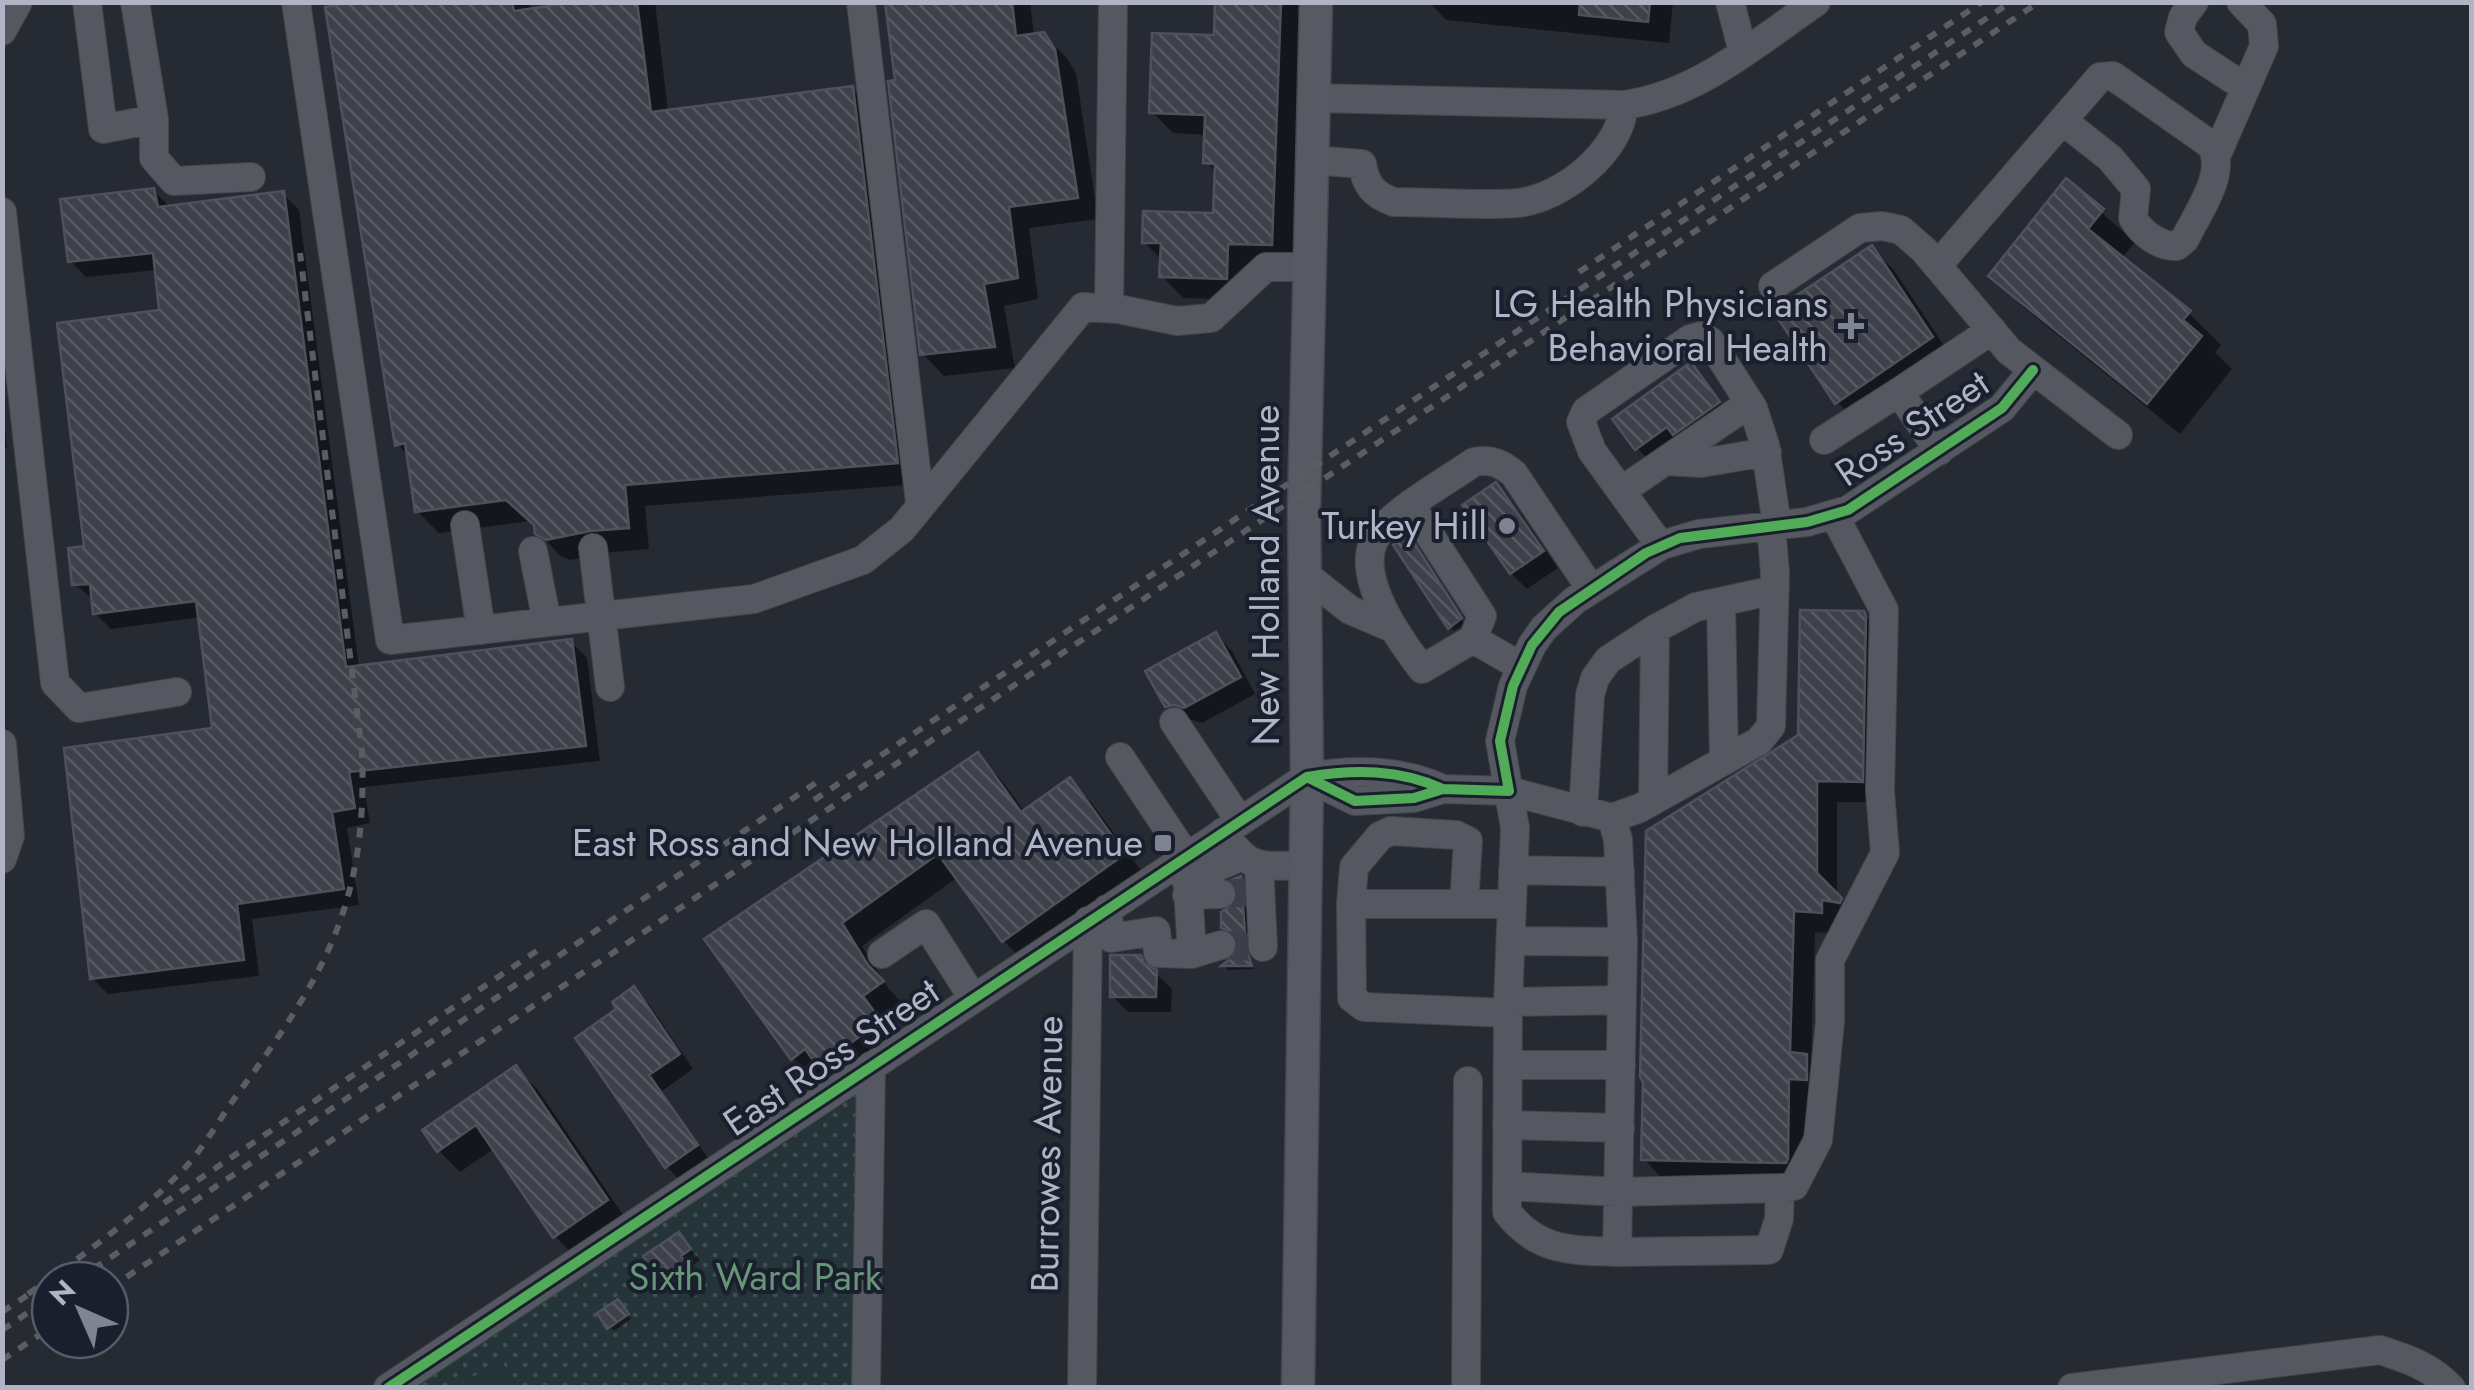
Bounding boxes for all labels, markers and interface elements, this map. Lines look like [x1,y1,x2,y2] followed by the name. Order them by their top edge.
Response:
[1493,276,1828,375] place label: LG Health Physicians Behavioral Health
[1838,313,1864,339] marker: LG Health Physicians Behavioral Health
[1824,356,2000,499] street label: Ross Street
[1238,405,1293,745] street label: New Holland Avenue
[1322,498,1487,553] place label: Turkey Hill
[1496,515,1518,537] marker: Turkey Hill
[572,815,1143,870] place label: East Ross and New Holland Avenue
[1152,832,1174,854] marker: East Ross and New Holland Avenue
[712,964,950,1149] street label: East Ross Street
[1017,1015,1076,1293] street label: Burrowes Avenue
[628,1249,882,1304] park label: Sixth Ward Park
[30,1260,130,1360] north arrow
[40,1270,85,1315] text: N

